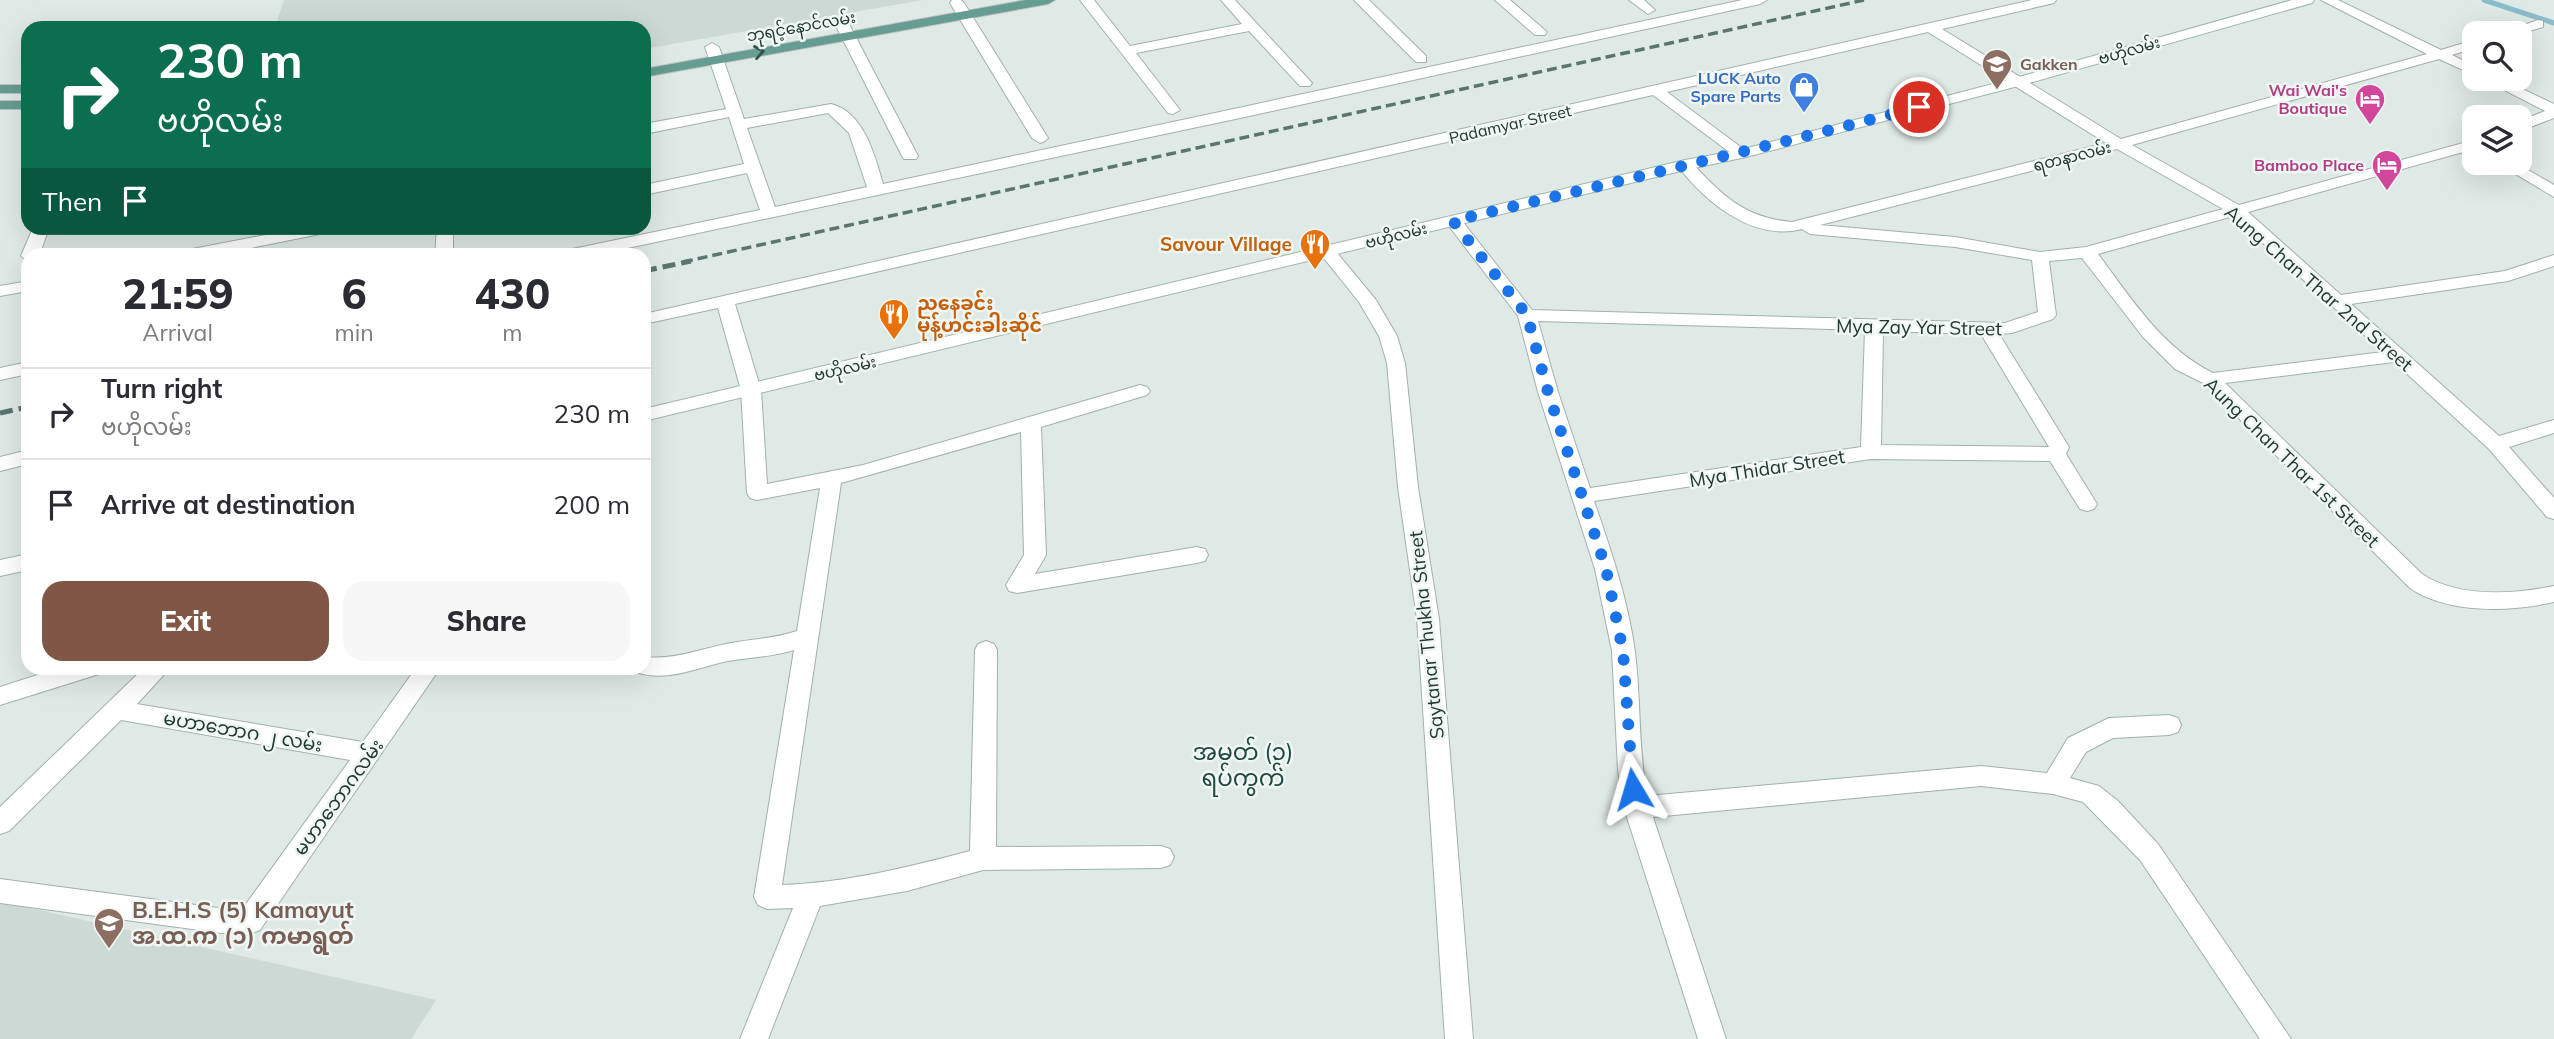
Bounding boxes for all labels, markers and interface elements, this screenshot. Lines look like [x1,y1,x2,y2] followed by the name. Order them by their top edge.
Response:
[745,6,858,50] street label: ဘုရင့်နောင်လမ်း
[2462,21,2532,175] map controls
[2462,21,2532,91] button: search
[157,29,303,90] text: 230 m
[2096,31,2163,73] street label: ဗဟိုလမ်း
[753,45,765,60] one-way arrow
[1980,47,2014,91] school or university icon: Gakken
[42,49,133,140] icon: right
[2020,54,2078,74] place label: Gakken
[1691,68,1781,106] place label: LUCK Auto Spare Parts
[1787,70,1821,114] shop icon: LUCK Auto Spare Parts
[1889,77,1949,137] pin
[2269,80,2347,118] place label: Wai Wai's Boutique
[2353,82,2387,126] hotel icon: Wai Wai's Boutique
[1900,88,1938,126] icon: arrive
[157,100,283,140] text: ဗဟိုလမ်း
[1447,100,1574,148] street label: Padamyar Street
[2462,105,2532,175] button: layers
[2031,136,2114,179] street label: ရတနာလမ်း
[2370,148,2404,192] hotel icon: Bamboo Place
[2254,155,2364,175] place label: Bamboo Place
[116,182,154,220] icon: arrive
[42,185,102,218] text: Then
[2220,200,2418,376] street label: Aung Chan Thar 2nd Street
[1363,217,1430,257] street label: ဗဟိုလမ်း
[1298,227,1332,271] restaurant icon: Savour Village
[1160,232,1292,256] place label: Savour Village
[122,267,234,320] text: 21:59
[341,267,367,320] text: 6
[475,267,550,320] text: 430
[917,290,1042,341] place label: ညနေခင်း မုန့်ဟင်းခါးဆိုင်
[877,297,911,341] restaurant icon: ညနေခင်း မုန့်ဟင်းခါးဆိုင်
[1836,314,2003,340] street label: Mya Zay Yar Street
[143,318,213,347] text: Arrival
[334,318,374,347] text: min
[502,318,522,347] text: m
[812,350,879,390] street label: ဗဟိုလမ်း
[101,372,222,405] text: Turn right
[2199,372,2385,552] street label: Aung Chan Thar 1st Street
[42,395,80,433] icon: right
[554,397,630,430] text: 230 m
[101,412,192,441] text: ဗဟိုလမ်း
[1688,444,1847,492] street label: Mya Thidar Street
[42,486,80,524] icon: arrive
[101,488,356,521] text: Arrive at destination
[554,488,630,521] text: 200 m
[1403,529,1449,740] street label: Saytanar Thukha Street
[42,581,329,661] button: Exit
[343,581,630,661] button: Share
[161,703,325,761] street label: မဟာဘောဂ ၂ လမ်း
[286,733,388,860] street label: မဟာဘောဂလမ်း
[1193,736,1293,797] district label: အမှတ် (၃) ရပ်ကွက်
[1596,752,1670,826] position arrow
[132,895,354,955] place label: B.E.H.S (5) Kamayut အ.ထ.က (၁) ကမာရွတ်
[92,906,126,950] school or university icon: B.E.H.S (5) Kamayut အ.ထ.က (၁) ကမာရွတ်

